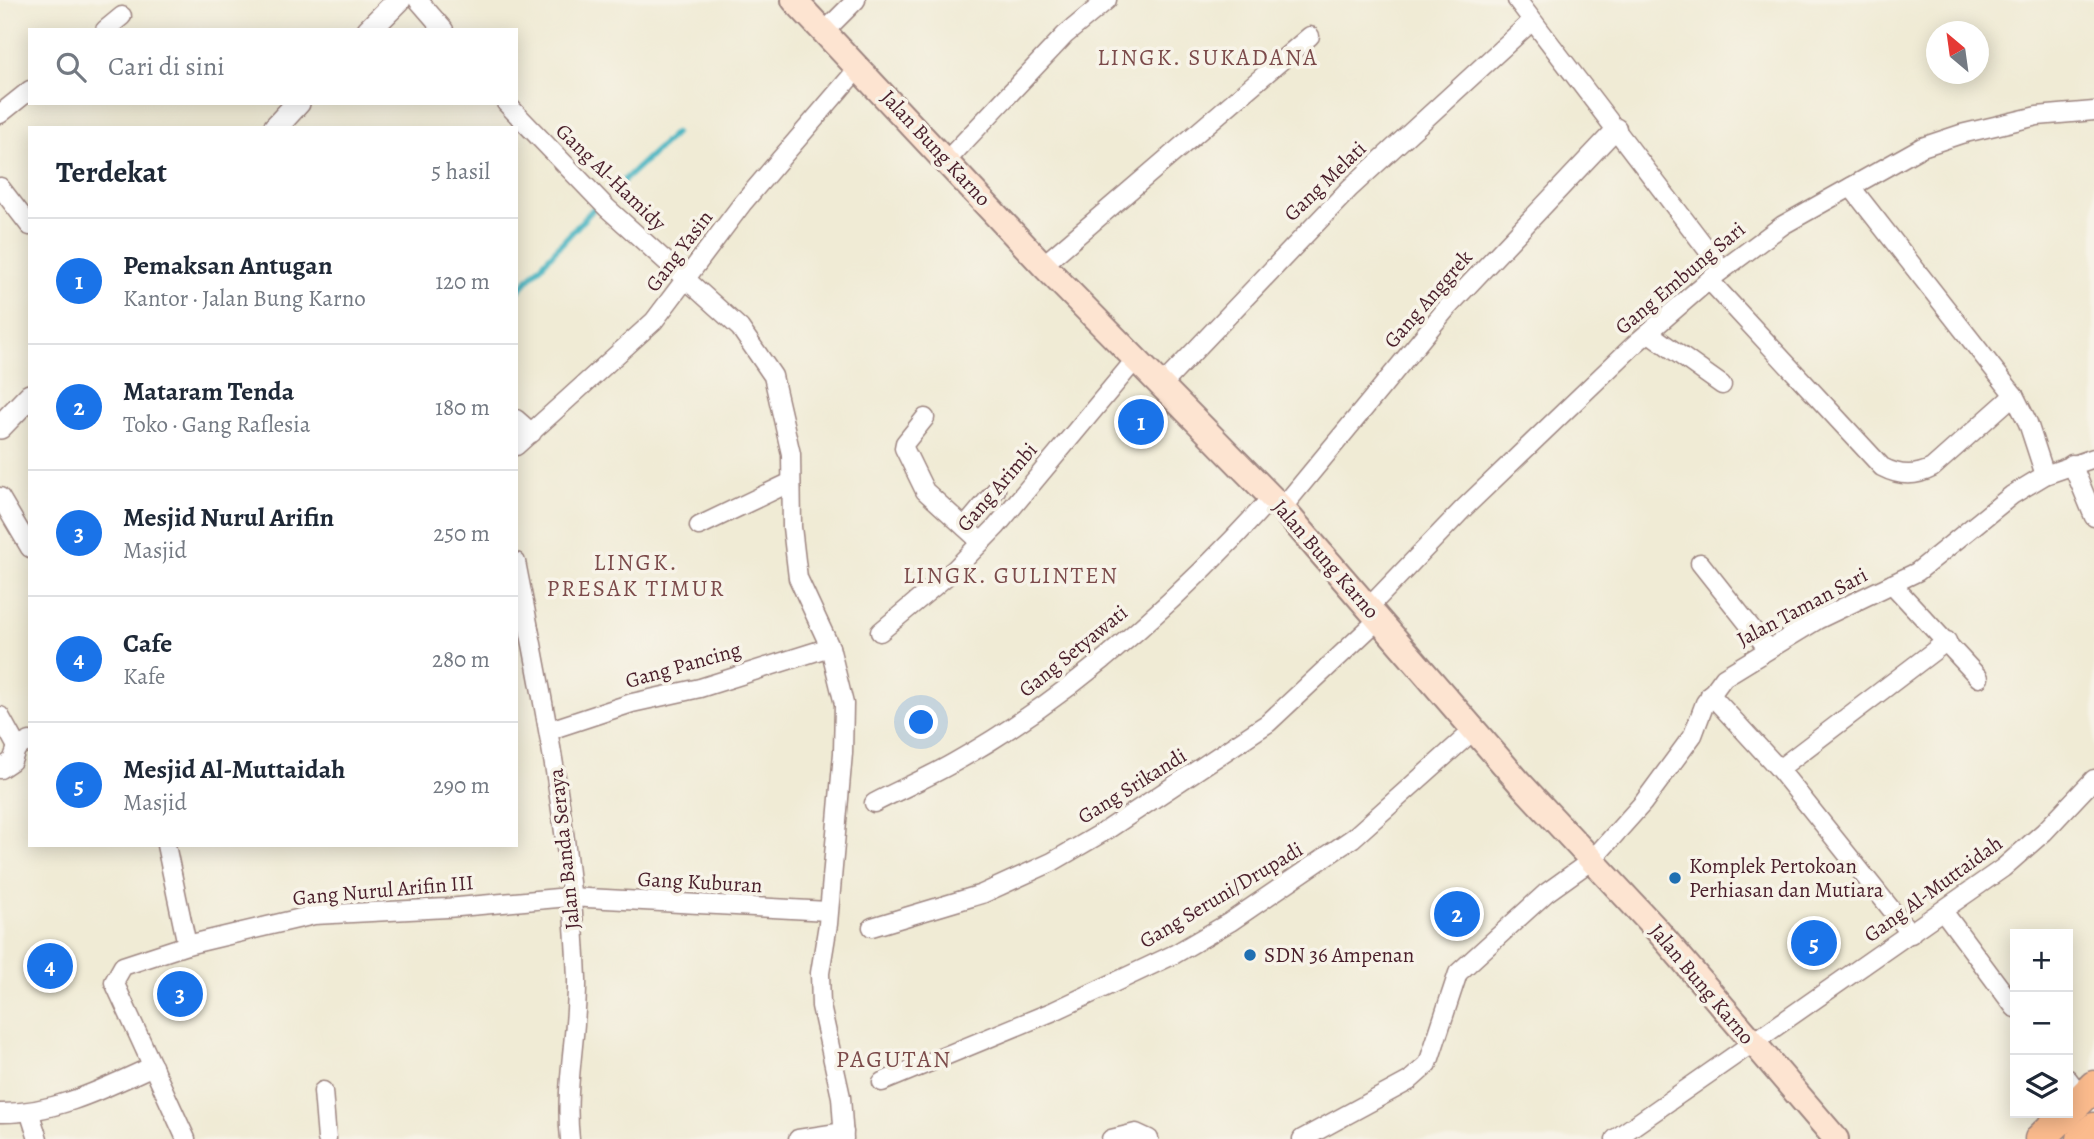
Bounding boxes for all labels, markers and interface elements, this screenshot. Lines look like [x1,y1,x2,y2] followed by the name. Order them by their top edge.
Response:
[1926,21,1989,84] north arrow
[28,28,518,105] search box
[1097,42,1319,73] district label: LINGK. SUKADANA
[52,48,90,86] icon: search
[108,49,225,84] text: Cari di sini
[875,84,997,212] street label: Jalan Bung Karno
[550,117,673,237] street label: Gang Al-Hamidy
[1278,135,1372,227] street label: Gang Melati
[56,152,167,192] text: Terdekat
[431,156,490,187] text: 5 hasil
[639,204,719,298] street label: Gang Yasin
[1609,215,1751,341] street label: Gang Embung Sari
[1377,243,1479,354] street label: Gang Anggrek
[123,248,333,283] text: Pemaksan Antugan
[75,266,83,297] text: 1
[435,266,490,297] text: 120 m
[123,283,366,314] text: Kantor · Jalan Bung Karno
[123,374,294,409] text: Mataram Tenda
[73,392,85,423] text: 2
[435,392,490,423] text: 180 m
[1118,396,1164,448] pin: 1
[123,409,311,440] text: Toko · Gang Raflesia
[950,436,1044,538] street label: Gang Arimbi
[1266,493,1386,625] street label: Jalan Bung Karno
[123,500,334,535] text: Mesjid Nurul Arifin
[74,518,84,549] text: 3
[433,518,490,549] text: 250 m
[123,535,187,566] text: Masjid
[547,547,726,604] district label: LINGK. PRESAK TIMUR
[903,560,1119,591] district label: LINGK. GULINTEN
[1732,561,1872,653] street label: Jalan Taman Sari
[1013,598,1133,704] street label: Gang Setyawati
[123,626,172,661] text: Cafe
[622,635,745,695] street label: Gang Pancing
[74,644,84,675] text: 4
[432,644,490,675] text: 280 m
[123,661,165,692] text: Kafe
[904,705,938,739] your location
[1072,741,1192,831] street label: Gang Srikandi
[123,752,345,787] text: Mesjid Al-Muttaidah
[542,767,586,931] street label: Jalan Banda Seraya
[74,770,84,801] text: 5
[433,770,490,801] text: 290 m
[123,787,187,818] text: Masjid
[1858,829,2008,949] street label: Gang Al-Muttaidah
[1134,835,1308,955] street label: Gang Seruni/Drupadi
[1689,852,1884,904] place label: Komplek Pertokoan Perhiasan dan Mutiara
[637,865,763,899] street label: Gang Kuburan
[291,868,475,912] street label: Gang Nurul Arifin III
[1667,870,1683,886] marker: Komplek Pertokoan Perhiasan dan Mutiara
[1434,888,1480,940] pin: 2
[1791,917,1837,969] pin: 5
[1643,918,1761,1050] street label: Jalan Bung Karno
[2010,929,2073,1118] map controls
[2010,929,2073,992] button: +
[27,940,73,992] pin: 4
[1264,941,1414,969] place label: SDN 36 Ampenan
[1242,947,1258,963] marker: SDN 36 Ampenan
[157,968,203,1020] pin: 3
[2010,992,2073,1055] button: −
[836,1043,952,1075] district label: PAGUTAN
[2010,1055,2073,1118] button: layers

